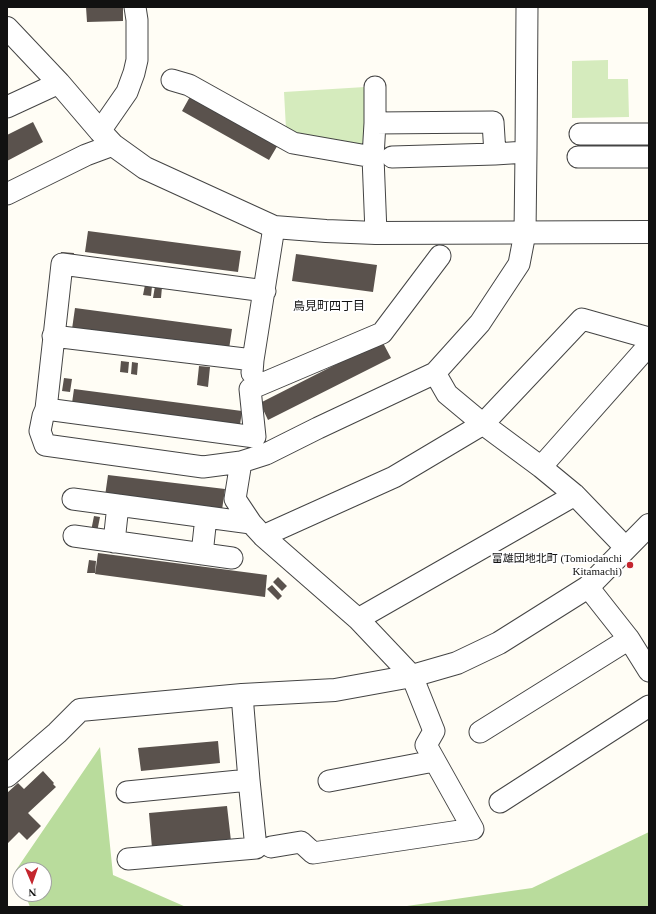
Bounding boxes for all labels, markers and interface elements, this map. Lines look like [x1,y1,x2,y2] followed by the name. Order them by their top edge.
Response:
[293,300,365,314] district label: 鳥見町四丁目
[492,552,622,578] place label: 富雄団地北町 (Tomiodanchi Kitamachi)
[625,560,635,570] marker: 富雄団地北町 (Tomiodanchi Kitamachi)
[12,862,52,902] north arrow
[28,887,37,899] text: N

